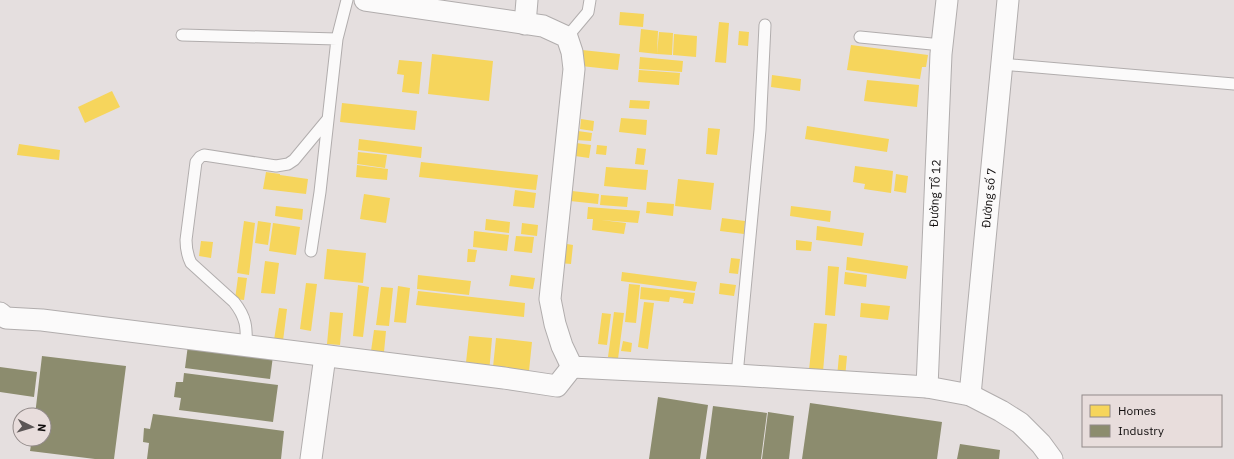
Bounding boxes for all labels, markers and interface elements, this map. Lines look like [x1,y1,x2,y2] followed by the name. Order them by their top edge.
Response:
[926,159,944,227] street label: Đường Tổ 12
[978,167,999,229] street label: Đường số 7
[1082,395,1222,447] legend
[1118,403,1156,418] text: Homes
[12,407,52,447] north arrow
[35,423,49,432] text: N
[1118,423,1164,438] text: Industry

